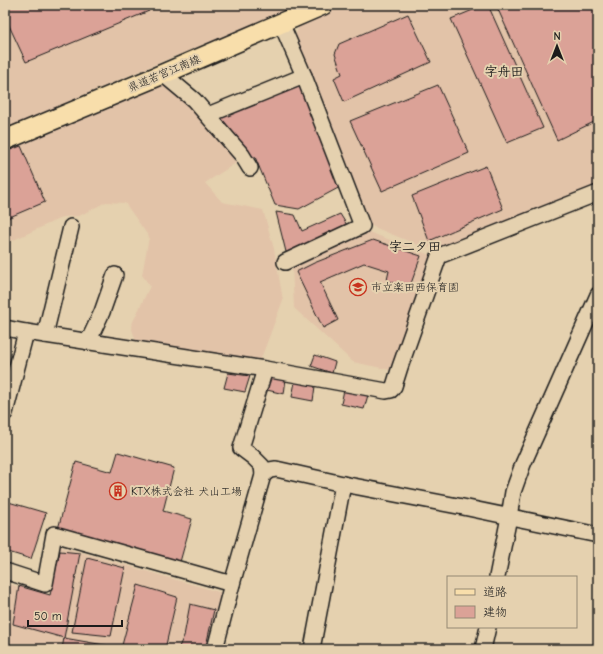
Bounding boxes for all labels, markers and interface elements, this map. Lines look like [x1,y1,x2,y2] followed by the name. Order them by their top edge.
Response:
[537,26,577,66] north arrow
[553,30,561,43] text: N
[126,52,202,94] street label: 県道若宮江南線
[484,64,524,79] district label: 字舟田
[389,239,441,254] district label: 字二タ田
[348,277,368,297] school or university icon: 市立楽田西保育園
[371,281,459,294] place label: 市立楽田西保育園
[108,481,128,501] building icon: KTX株式会社 犬山工場
[131,485,242,498] place label: KTX株式会社 犬山工場
[447,576,577,628] legend
[483,585,507,599] text: 道路
[28,602,122,628] scale bar
[483,605,507,619] text: 建物
[34,609,62,623] text: 50 m

